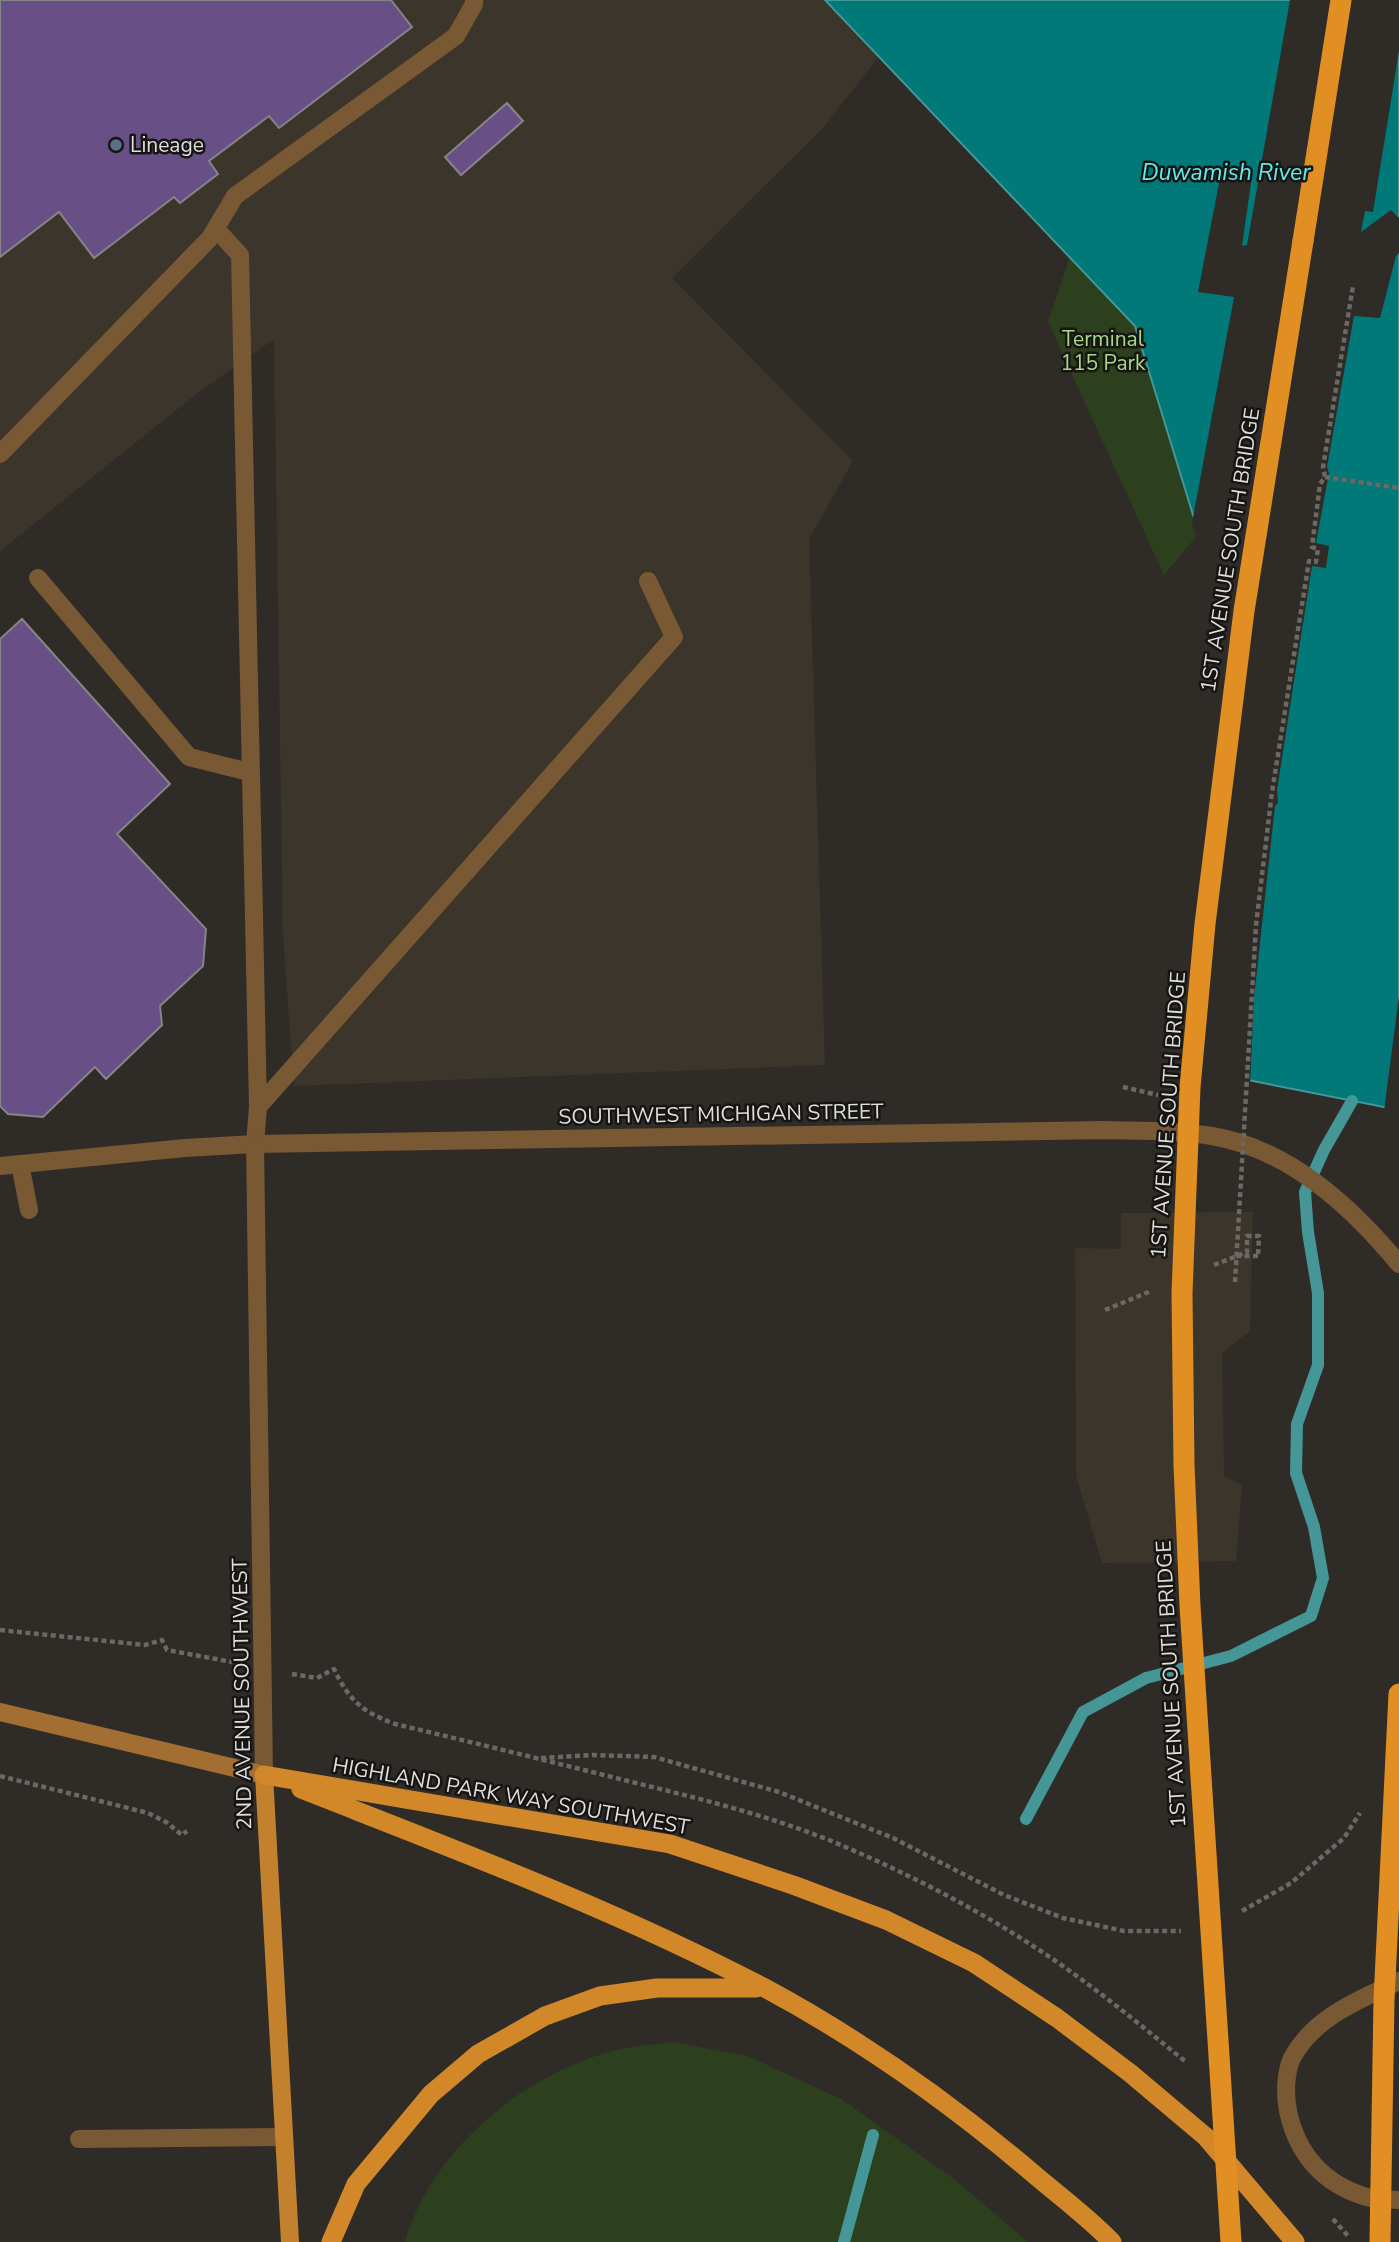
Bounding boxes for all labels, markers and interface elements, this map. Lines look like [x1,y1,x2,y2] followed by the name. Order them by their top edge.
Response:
[130,131,204,159] place label: Lineage
[108,137,124,153] marker: Lineage
[1141,157,1311,188] water label: Duwamish River
[1060,325,1146,377] park label: Terminal 115 Park
[1194,406,1266,694] street label: 1ST AVENUE SOUTH BRIDGE
[1144,971,1192,1259] street label: 1ST AVENUE SOUTH BRIDGE
[558,1097,884,1131] street label: SOUTHWEST MICHIGAN STREET
[1149,1540,1193,1828] street label: 1ST AVENUE SOUTH BRIDGE
[226,1558,258,1830] street label: 2ND AVENUE SOUTHWEST
[330,1751,692,1841] street label: HIGHLAND PARK WAY SOUTHWEST

